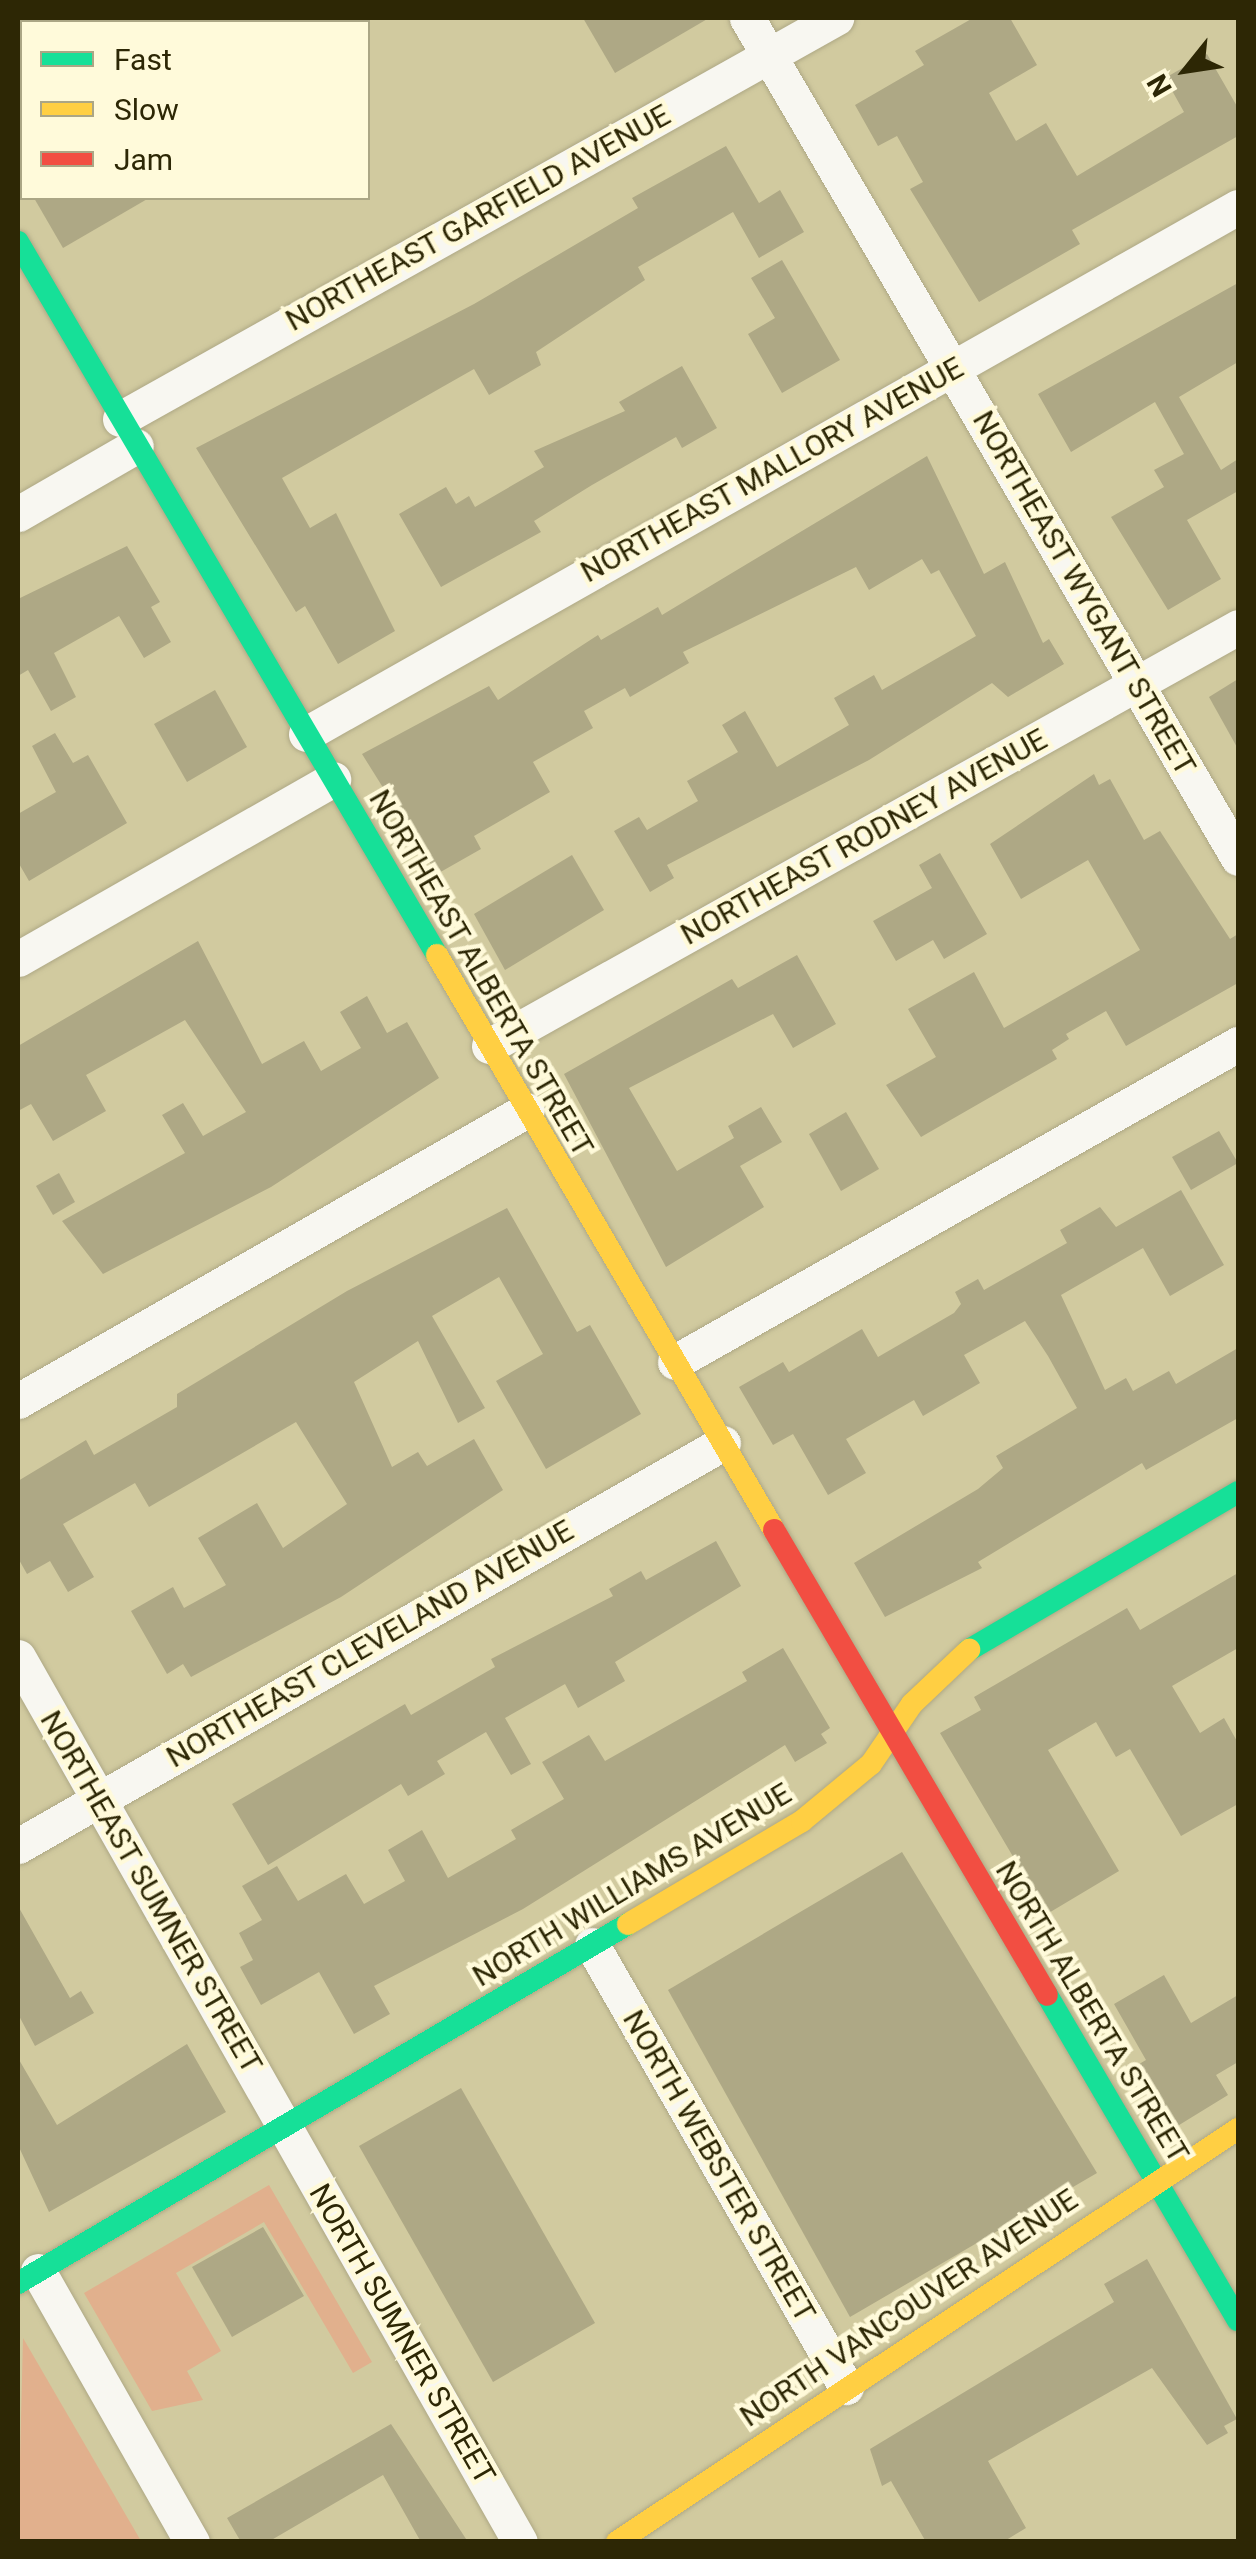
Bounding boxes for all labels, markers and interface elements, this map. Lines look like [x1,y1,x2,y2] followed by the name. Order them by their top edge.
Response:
[20,20,370,200] legend
[1136,20,1236,120] north arrow
[114,42,172,77] text: Fast
[1140,68,1179,102] text: N
[114,92,179,127] text: Slow
[279,97,677,339] street label: NORTHEAST GARFIELD AVENUE
[114,142,173,177] text: Jam
[574,350,970,590] street label: NORTHEAST MALLORY AVENUE
[965,404,1203,782] street label: NORTHEAST WYGANT STREET
[674,721,1054,953] street label: NORTHEAST RODNEY AVENUE
[361,783,601,1163] street label: NORTHEAST ALBERTA STREET
[160,1512,580,1776] street label: NORTHEAST CLEVELAND AVENUE
[32,1704,270,2080] street label: NORTHEAST SUMNER STREET
[466,1776,798,1994] street label: NORTH WILLIAMS AVENUE
[988,1855,1196,2169] street label: NORTH ALBERTA STREET
[615,2004,823,2328] street label: NORTH WEBSTER STREET
[301,2178,503,2490] street label: NORTH SUMNER STREET
[733,2181,1085,2435] street label: NORTH VANCOUVER AVENUE

